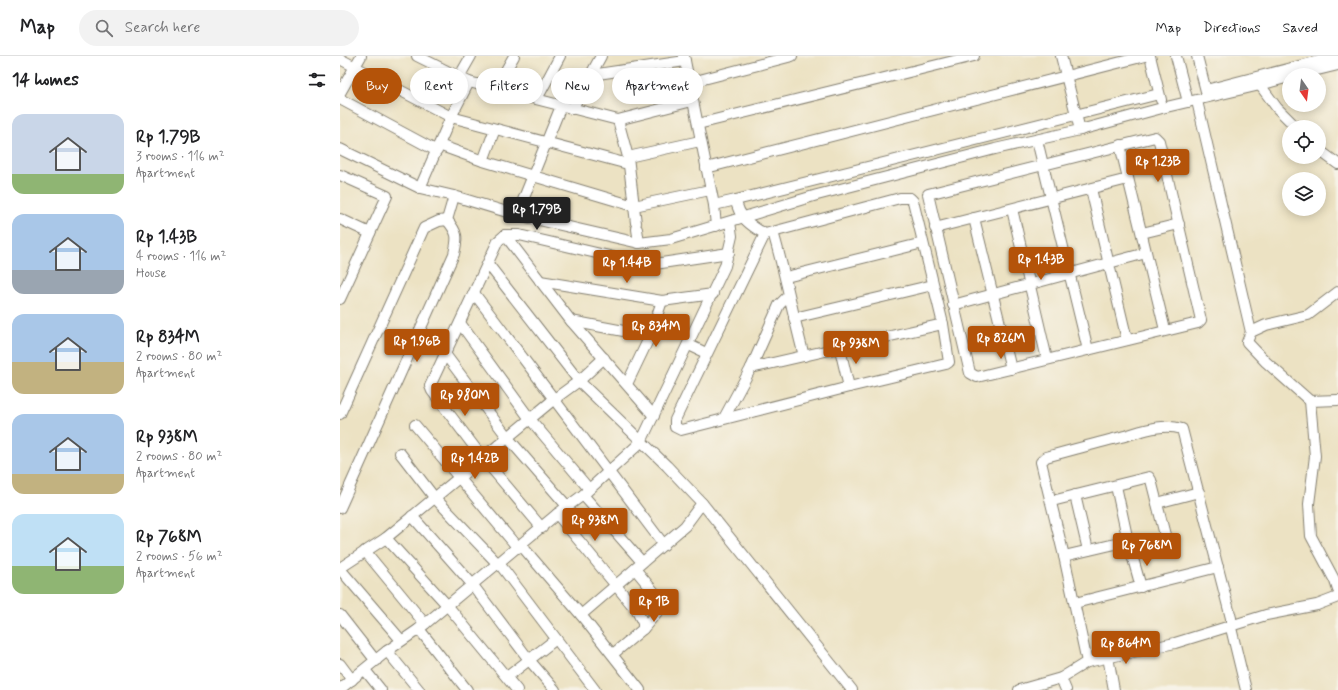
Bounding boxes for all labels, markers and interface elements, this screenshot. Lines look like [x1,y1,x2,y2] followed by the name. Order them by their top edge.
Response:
[79,10,359,46] search box
[20,15,55,40] text: Map
[93,17,115,39] icon: search
[125,18,200,38] text: Search here
[1155,19,1181,37] text: Map
[1203,19,1261,37] text: Directions
[1283,19,1318,37] text: Saved
[352,68,402,104] chip: Buy
[410,68,468,104] chip: Rent
[476,68,543,104] chip: Filters
[551,68,604,104] chip: New
[612,68,703,104] chip: Apartment
[1282,68,1326,112] north arrow
[1282,68,1326,216] map controls
[12,69,79,91] text: 14 homes
[306,69,328,91] icon: filters
[1282,120,1326,164] button: locate
[136,126,200,148] text: Rp 1.79B
[44,130,92,178] icon: home
[136,148,225,165] text: 3 rooms · 116 m²
[1117,149,1199,183] pin: Rp 1.23B
[1135,153,1181,170] text: Rp 1.23B
[136,165,195,182] text: Apartment
[1282,172,1326,216] button: layers
[496,197,578,231] pin: Rp 1.79B
[512,201,562,218] text: Rp 1.79B
[136,226,197,248] text: Rp 1.43B
[44,230,92,278] icon: home
[1000,247,1082,281] pin: Rp 1.43B
[136,248,226,265] text: 4 rooms · 116 m²
[586,250,668,284] pin: Rp 1.44B
[1018,251,1064,268] text: Rp 1.43B
[603,254,651,271] text: Rp 1.44B
[136,265,167,282] text: House
[619,314,693,348] pin: Rp 834M
[632,318,680,335] text: Rp 834M
[136,326,200,348] text: Rp 834M
[964,326,1038,360] pin: Rp 826M
[376,329,458,363] pin: Rp 1.96B
[44,330,92,378] icon: home
[977,330,1025,347] text: Rp 826M
[819,331,893,365] pin: Rp 938M
[393,333,441,350] text: Rp 1.96B
[832,335,880,352] text: Rp 938M
[136,348,222,365] text: 2 rooms · 80 m²
[136,365,195,382] text: Apartment
[428,383,502,417] pin: Rp 980M
[440,387,490,404] text: Rp 980M
[136,426,198,448] text: Rp 938M
[44,430,92,478] icon: home
[434,446,516,480] pin: Rp 1.42B
[136,448,222,465] text: 2 rooms · 80 m²
[451,450,499,467] text: Rp 1.42B
[136,465,195,482] text: Apartment
[558,508,632,542] pin: Rp 938M
[571,512,619,529] text: Rp 938M
[136,526,202,548] text: Rp 768M
[44,530,92,578] icon: home
[1110,533,1184,567] pin: Rp 768M
[1122,537,1172,554] text: Rp 768M
[136,548,223,565] text: 2 rooms · 56 m²
[136,565,195,582] text: Apartment
[626,589,682,623] pin: Rp 1B
[639,593,669,610] text: Rp 1B
[1089,631,1163,665] pin: Rp 864M
[1101,635,1151,652] text: Rp 864M

